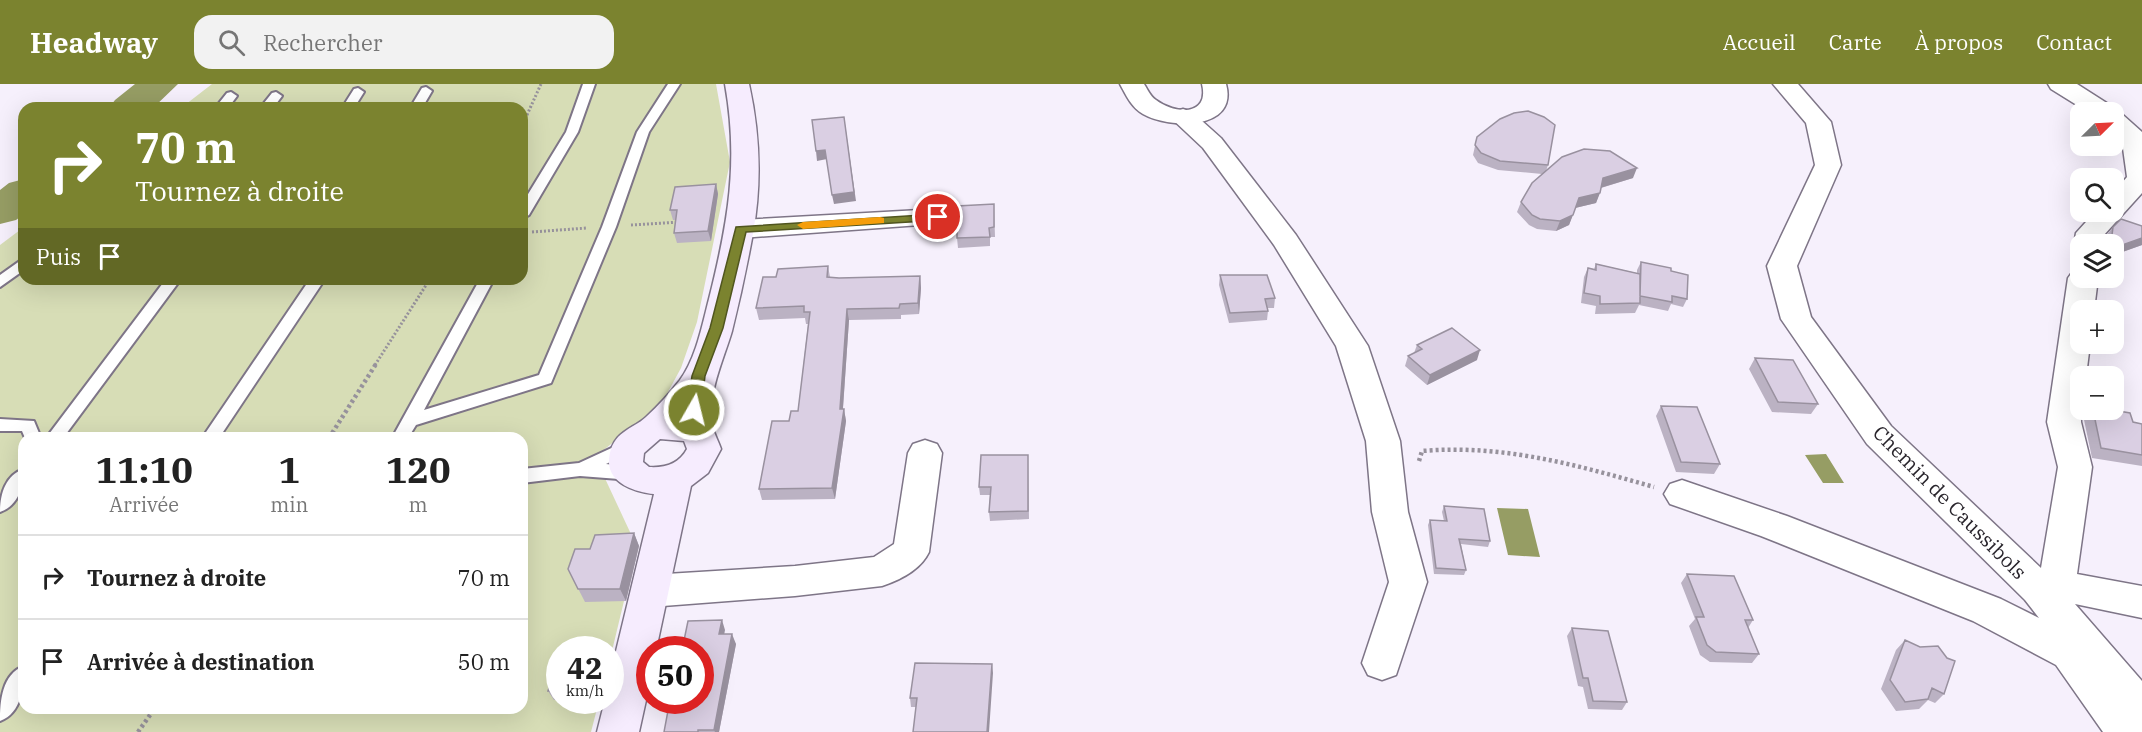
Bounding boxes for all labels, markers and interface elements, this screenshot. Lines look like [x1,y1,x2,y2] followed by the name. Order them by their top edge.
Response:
[194,15,614,69] search box
[30,24,158,61] text: Headway
[215,26,248,59] icon: search
[263,28,383,57] text: Rechercher
[1723,28,1796,56] text: Accueil
[1829,28,1882,56] text: Carte
[1915,28,2003,56] text: À propos
[2036,28,2112,56] text: Contact
[2070,102,2124,156] north arrow
[2070,102,2124,420] map controls
[135,120,236,175] text: 70 m
[36,126,114,204] icon: right
[2070,168,2124,222] button: search
[135,173,344,208] text: Tournez à droite
[912,191,963,242] pin
[921,200,954,233] icon: arrive
[2070,234,2124,288] button: layers
[93,240,126,273] icon: arrive
[36,242,81,271] text: Puis
[2070,300,2124,354] button: +
[2070,366,2124,420] button: −
[662,378,726,442] position arrow
[1867,419,2033,585] street label: Chemin de Caussibols
[95,446,193,493] text: 11:10
[278,446,300,493] text: 1
[386,446,451,493] text: 120
[109,491,179,518] text: Arrivée
[270,491,308,518] text: min
[409,491,428,518] text: m
[36,561,69,594] icon: right
[87,563,266,592] text: Tournez à droite
[458,563,510,592] text: 70 m
[636,636,714,714] speed limit sign: 50
[36,645,69,678] icon: arrive
[87,647,315,676] text: Arrivée à destination
[458,647,510,676] text: 50 m
[567,648,603,687] text: 42
[566,681,604,700] text: km/h

